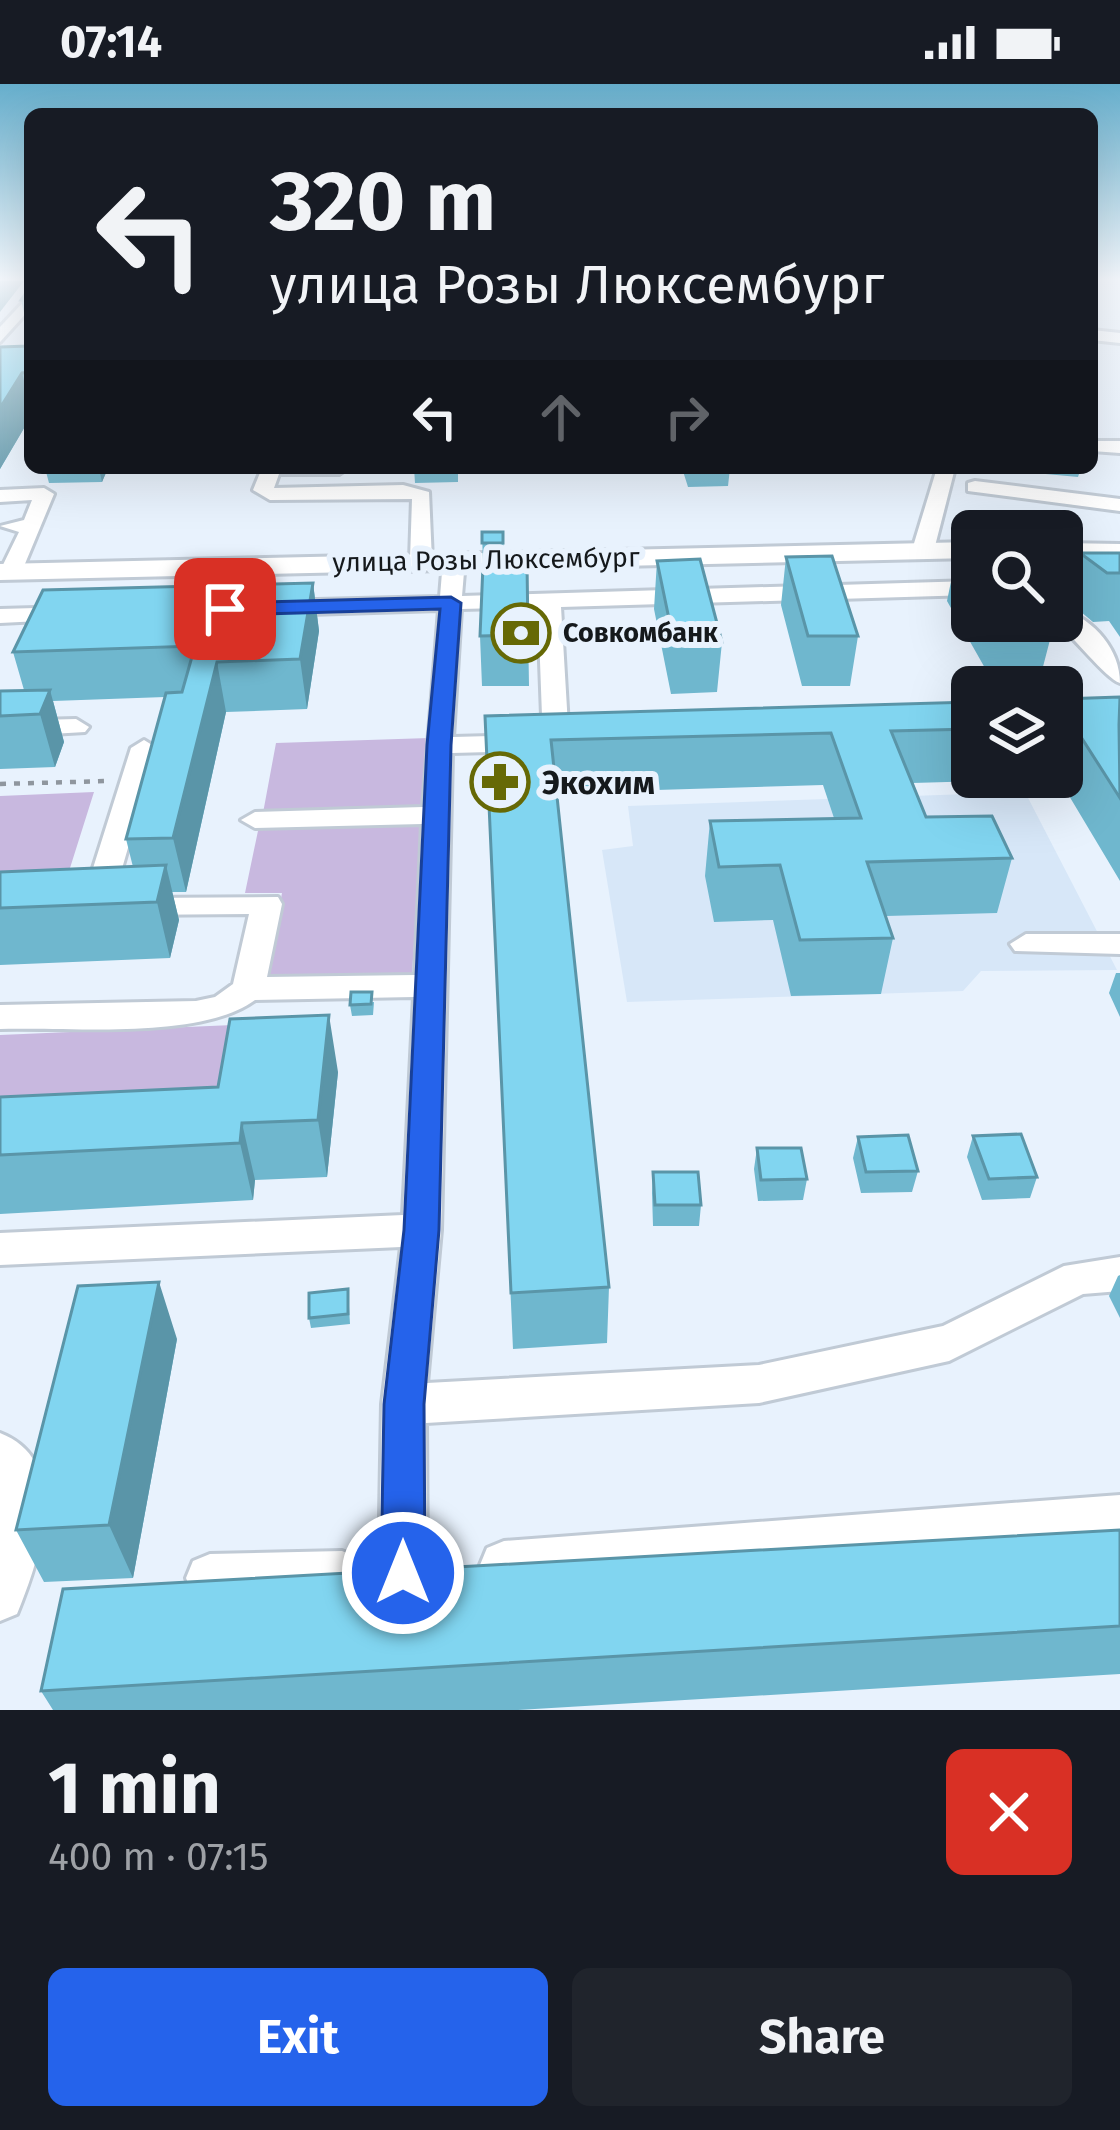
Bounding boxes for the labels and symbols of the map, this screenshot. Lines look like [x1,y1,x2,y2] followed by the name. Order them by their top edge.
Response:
[332,541,640,579] street label: улица Розы Люксембург
[174,558,276,660] pin
[490,602,552,664] bank icon: Совкомбанк
[563,617,718,649] place label: Совкомбанк
[469,751,531,813] pharmacy icon: Экохим
[542,763,655,803] place label: Экохим
[340,1510,466,1636] position arrow

